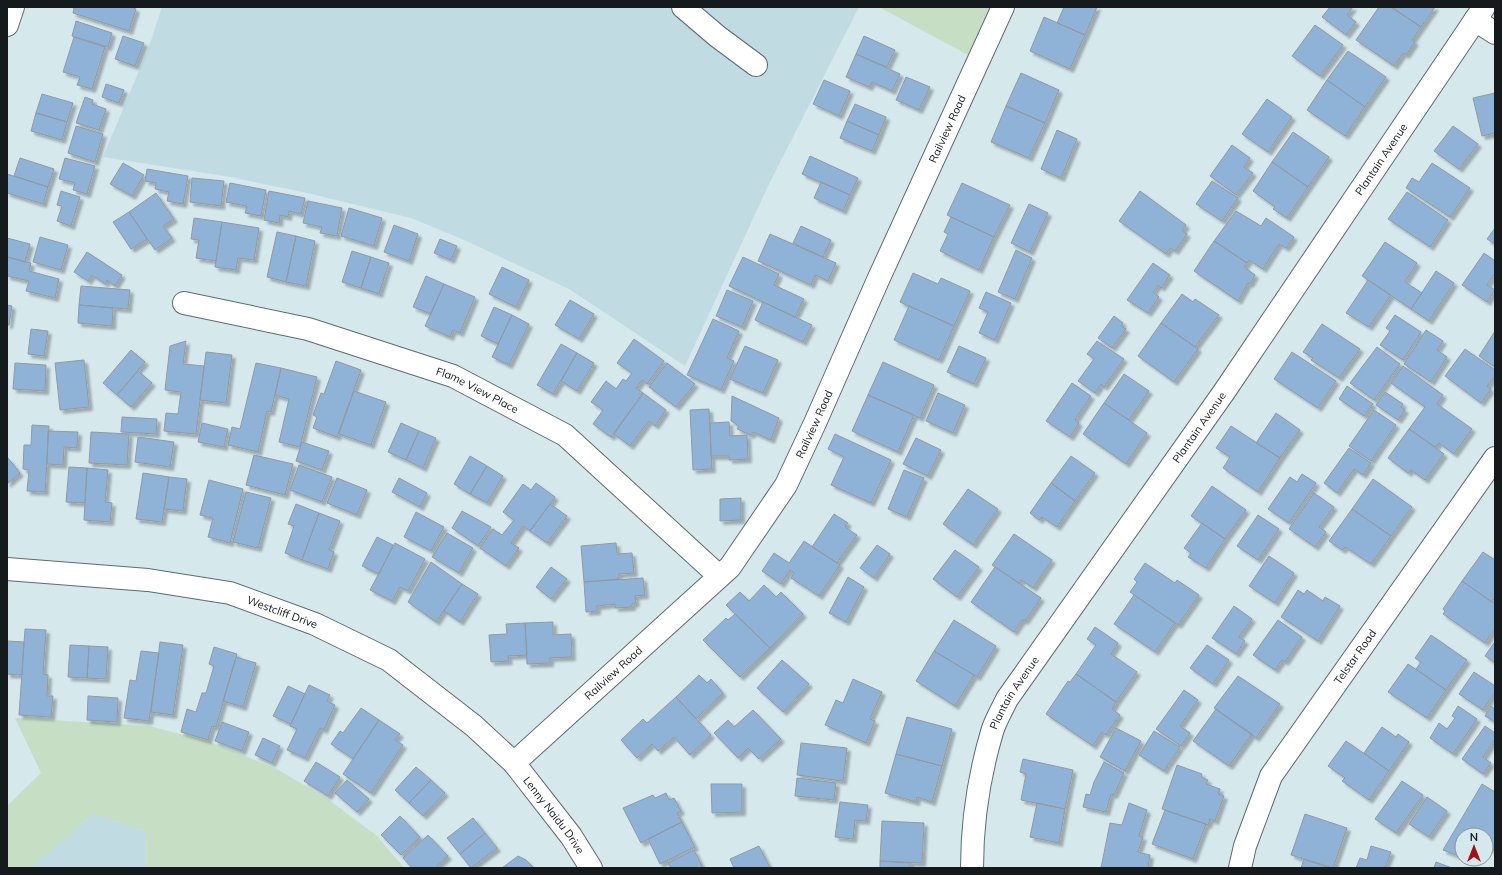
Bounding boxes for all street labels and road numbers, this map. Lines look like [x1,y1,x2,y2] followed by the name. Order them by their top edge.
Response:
[926,93,969,165] street label: Railview Road
[1352,121,1410,198] street label: Plantain Avenue
[434,364,521,416] street label: Flame View Place
[793,388,836,460] street label: Railview Road
[1169,389,1229,465] street label: Plantain Avenue
[245,593,319,631] street label: Westcliff Drive
[1331,627,1379,687] street label: Telstar Road
[581,643,645,703] street label: Railview Road
[986,654,1042,731] street label: Plantain Avenue
[520,774,587,856] street label: Lenny Naidu Drive

